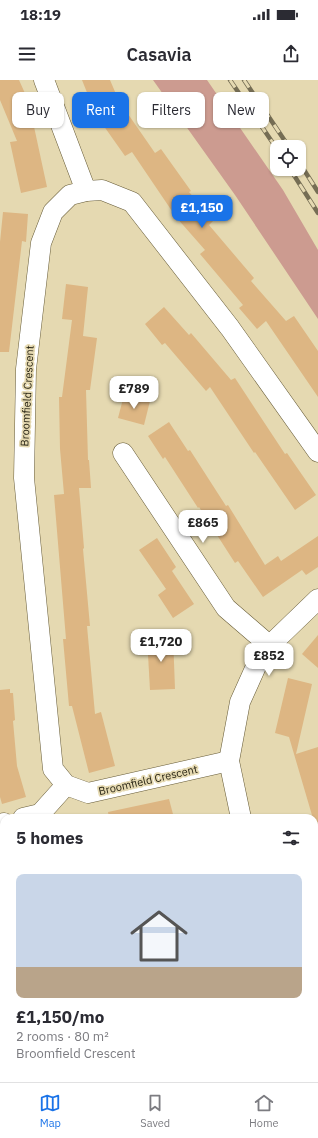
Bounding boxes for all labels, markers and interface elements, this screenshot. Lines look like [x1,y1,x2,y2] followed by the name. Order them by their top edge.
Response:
[20,5,61,24] text: 18:19
[16,43,38,65] icon: menu
[127,43,191,66] text: Casavia
[280,43,302,65] icon: share
[12,92,64,128] chip: Buy
[72,92,129,128] chip: Rent
[137,92,205,128] chip: Filters
[213,92,269,128] chip: New
[270,140,306,176] map controls
[270,140,306,176] button: locate
[169,195,235,229] pin: £1,150
[181,199,223,216] text: £1,150
[17,345,37,447] street label: Broomfield Crescent
[110,376,158,410] pin: £789
[119,380,149,397] text: £789
[179,510,227,544] pin: £865
[188,514,218,531] text: £865
[128,629,194,663] pin: £1,720
[140,633,182,650] text: £1,720
[245,643,293,677] pin: £852
[254,647,284,664] text: £852
[97,762,199,798] street label: Broomfield Crescent
[16,827,83,849] text: 5 homes
[280,827,302,849] icon: filters
[123,900,195,972] icon: home
[16,1006,104,1028] text: £1,150/mo
[16,1028,109,1045] text: 2 rooms · 80 m²
[16,1045,136,1062] text: Broomfield Crescent
[39,1092,61,1130] tab: Map
[140,1092,170,1130] tab: Saved
[249,1092,279,1130] tab: Home

